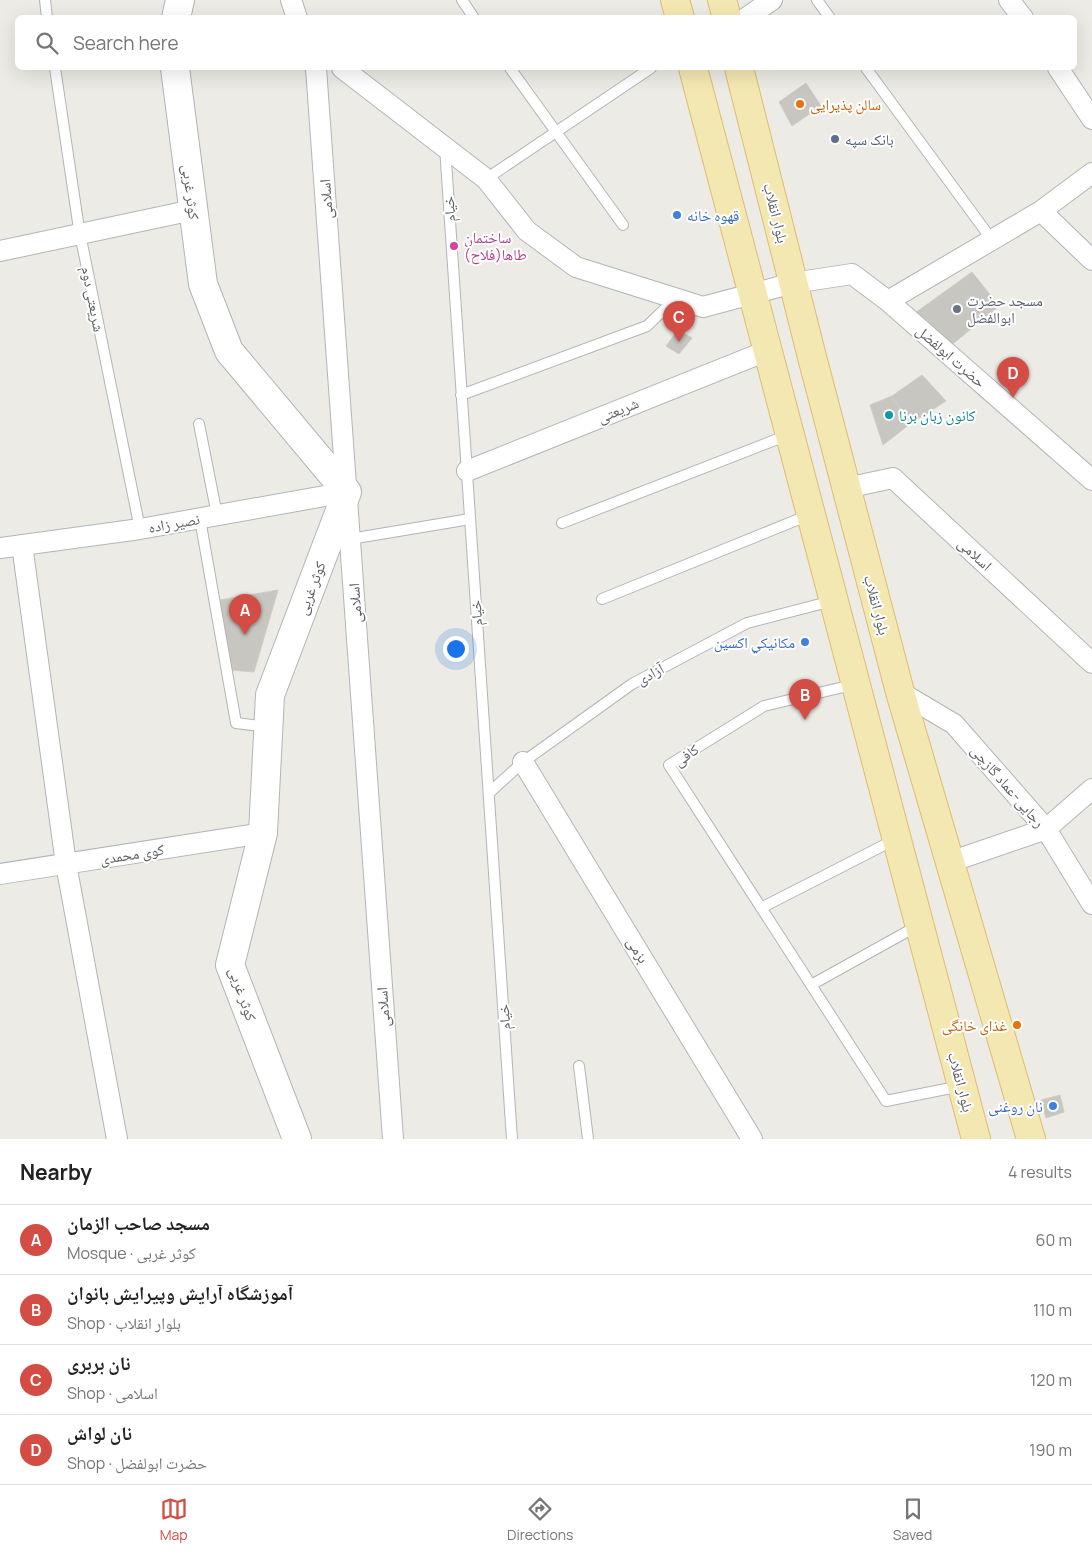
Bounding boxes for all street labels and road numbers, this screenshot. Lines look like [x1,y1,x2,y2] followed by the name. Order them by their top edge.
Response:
[177,163,205,221] street label: کوثر غربی
[314,178,338,220] street label: اسلامی
[758,181,794,245] street label: بلوار انقلاب
[438,195,460,223] street label: خیام
[76,264,110,334] street label: شریعتی دوم
[912,320,991,392] street label: حضرت ابولفضل
[594,392,642,428] street label: شریعتی
[147,508,201,538] street label: نصیر زاده
[953,533,997,575] street label: اسلامی
[291,558,331,618] street label: کوثر غربی
[859,573,895,637] street label: بلوار انقلاب
[343,582,367,624] street label: اسلامی
[465,599,487,627] street label: خیام
[633,658,669,690] street label: آزادی
[669,739,703,771] street label: کافی
[966,740,1050,832] street label: رجایی-عماد گازچی
[98,839,166,869] street label: کوی محمدی
[622,933,654,967] street label: بزمی
[224,964,262,1024] street label: کوثر غربی
[371,986,395,1028] street label: اسلامی
[493,1003,515,1031] street label: خیام
[943,1050,979,1114] street label: بلوار انقلاب

